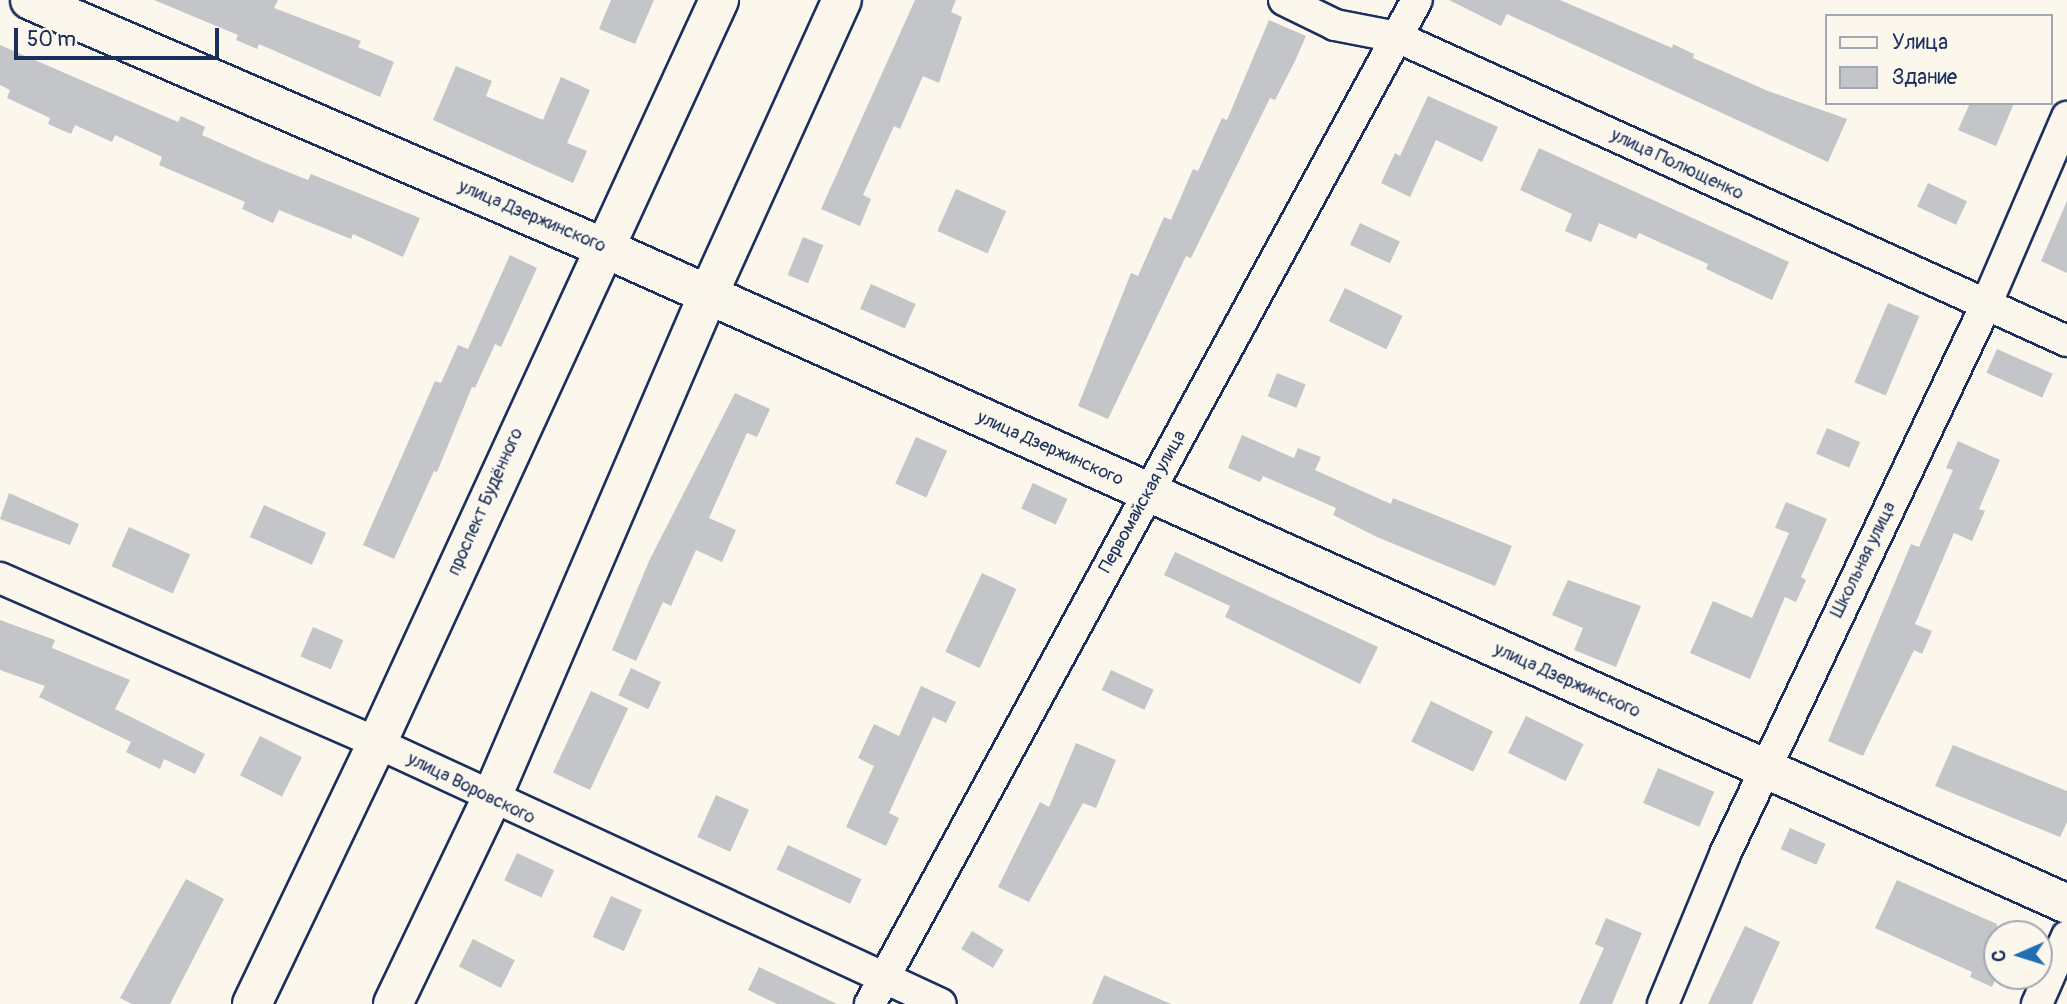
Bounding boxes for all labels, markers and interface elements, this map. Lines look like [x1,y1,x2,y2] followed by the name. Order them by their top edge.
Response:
[18,14,222,58] scale bar
[1826,14,2053,105] legend
[27,26,76,53] text: 50 m
[1892,29,1948,56] text: Улица
[1892,64,1957,91] text: Здание
[1607,125,1747,205] street label: улица Полющенко
[455,176,609,258] street label: улица Дзержинского
[973,407,1127,491] street label: улица Дзержинского
[444,425,528,579] street label: проспект Будённого
[1095,427,1191,577] street label: Первомайская улица
[1827,499,1901,621] street label: Школьная улица
[1490,639,1644,723] street label: улица Дзержинского
[404,749,538,829] street label: улица Воровского
[1983,920,2053,990] north arrow
[1987,950,2011,962] text: С

